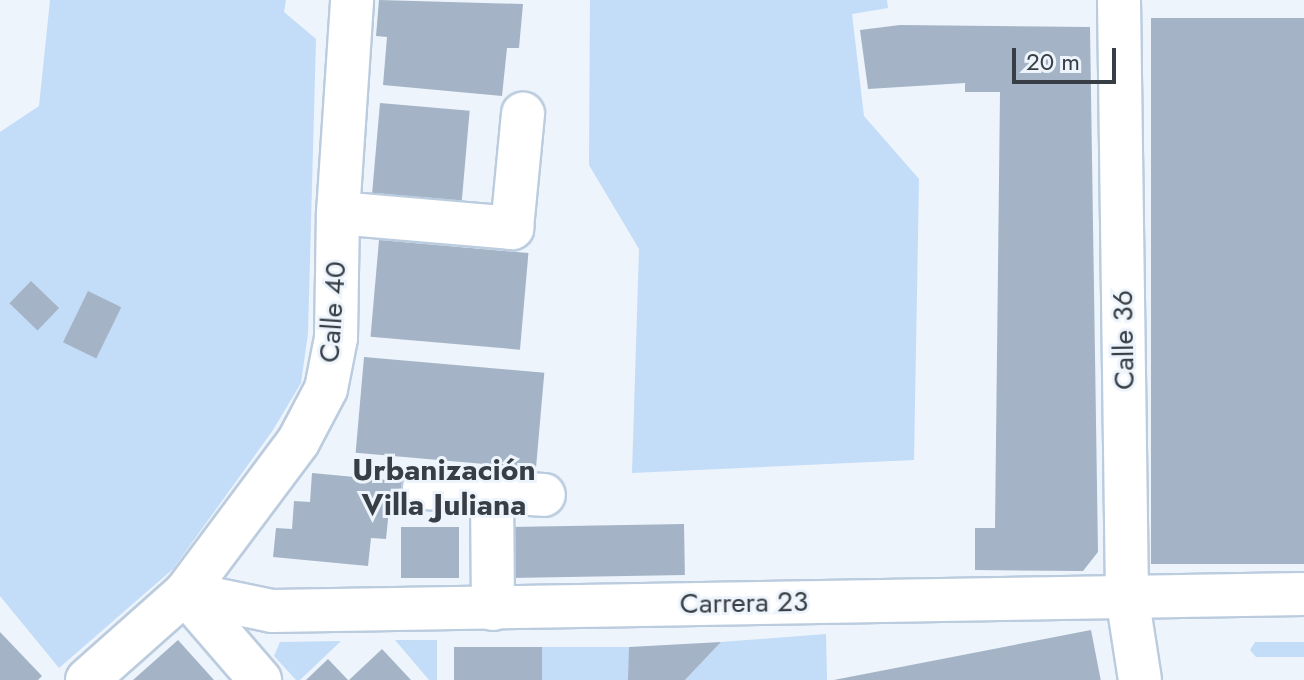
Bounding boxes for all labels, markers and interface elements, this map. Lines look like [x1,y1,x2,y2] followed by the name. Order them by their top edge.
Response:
[1016,32,1120,82] scale bar
[1026,44,1080,79] text: 20 m
[313,260,353,364] street label: Calle 40
[1106,290,1142,390] street label: Calle 36
[352,452,536,522] district label: Urbanización Villa Juliana
[679,585,809,621] street label: Carrera 23

